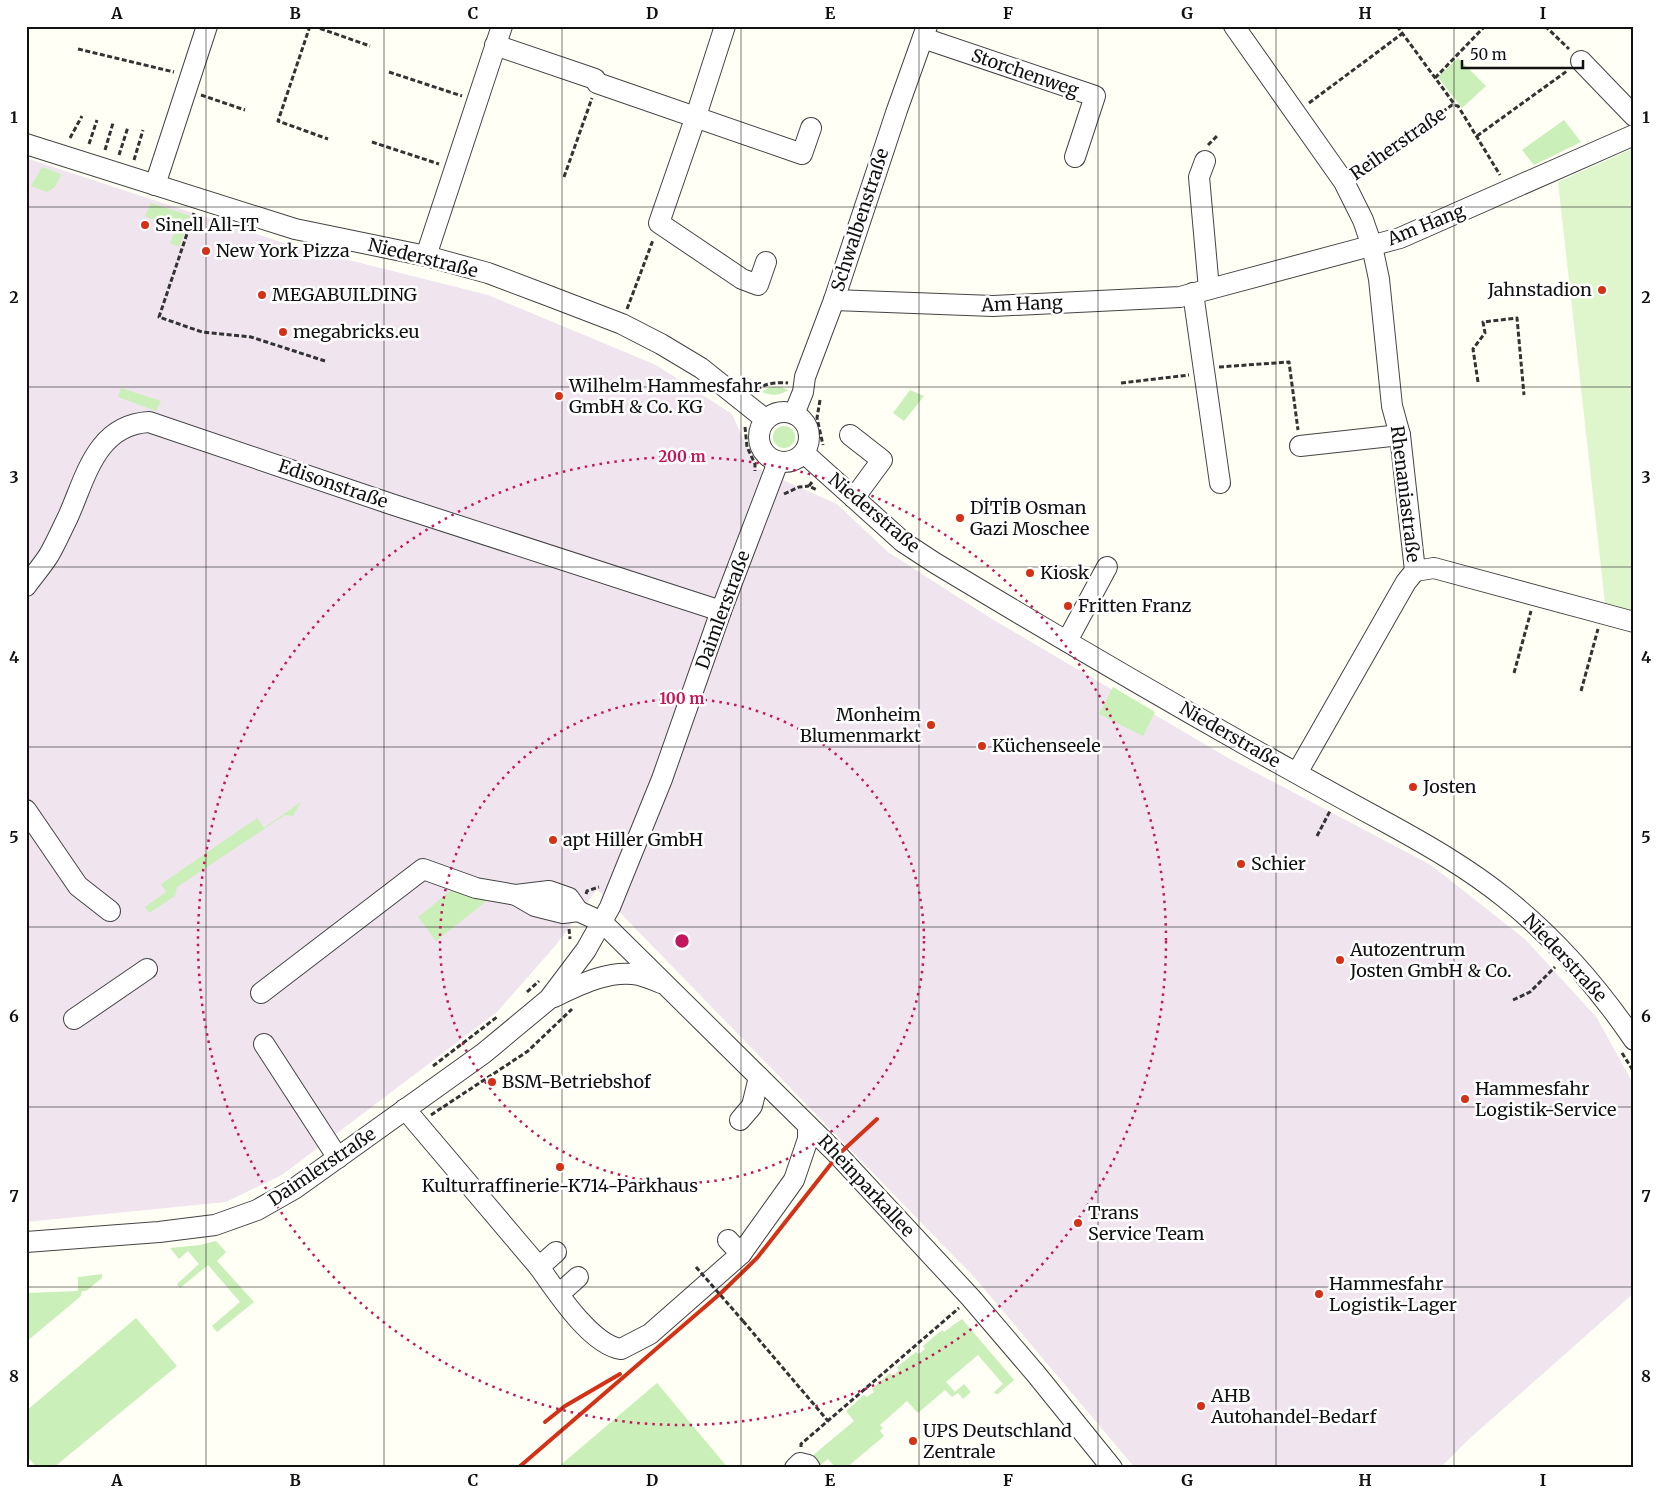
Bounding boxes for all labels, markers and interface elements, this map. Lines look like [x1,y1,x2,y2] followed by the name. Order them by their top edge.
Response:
[110,3,123,23] text: A
[289,3,301,23] text: B
[468,3,478,23] text: C
[646,3,658,23] text: D
[825,3,836,23] text: E
[1003,3,1013,23] text: F
[1181,3,1193,23] text: G
[1358,3,1372,23] text: H
[1540,3,1546,23] text: I
[1462,38,1584,70] scale bar
[968,43,1082,102] street label: Storchenweg
[1470,45,1507,64] text: 50 m
[1345,102,1450,185] street label: Reiherstraße
[10,107,18,127] text: 1
[1642,107,1650,127] text: 1
[826,145,894,294] street label: Schwalbenstraße
[1383,199,1468,251] street label: Am Hang
[155,213,259,236] place label: Sinell All-IT
[139,219,151,231] marker: Sinell All-IT
[366,233,480,282] street label: Niederstraße
[216,239,350,262] place label: New York Pizza
[200,245,212,257] marker: New York Pizza
[1487,278,1592,301] place label: Jahnstadion
[272,283,417,306] place label: MEGABUILDING
[1596,284,1608,296] marker: Jahnstadion
[9,287,19,307] text: 2
[1641,287,1651,307] text: 2
[256,289,268,301] marker: MEGABUILDING
[980,291,1063,316] street label: Am Hang
[293,320,420,343] place label: megabricks.eu
[277,326,289,338] marker: megabricks.eu
[568,374,761,418] place label: Wilhelm Hammesfahr GmbH & Co. KG
[553,390,565,402] marker: Wilhelm Hammesfahr GmbH & Co. KG
[1386,424,1425,564] street label: Rhenaniastraße
[658,447,706,466] text: 200 m
[275,454,391,513] street label: Edisonstraße
[9,467,19,487] text: 3
[1641,467,1651,487] text: 3
[824,468,925,558] street label: Niederstraße
[970,496,1089,540] place label: DİTİB Osman Gazi Moschee
[954,512,966,524] marker: DİTİB Osman Gazi Moschee
[690,547,755,672] street label: Daimlerstraße
[1040,561,1090,584] place label: Kiosk
[1024,567,1036,579] marker: Kiosk
[1078,594,1192,617] place label: Fritten Franz
[1062,600,1074,612] marker: Fritten Franz
[9,647,19,667] text: 4
[1641,647,1651,667] text: 4
[660,689,704,708] text: 100 m
[1176,697,1285,773] street label: Niederstraße
[800,703,921,747] place label: Monheim Blumenmarkt
[925,719,937,731] marker: Monheim Blumenmarkt
[992,734,1101,757] place label: Küchenseele
[976,740,988,752] marker: Küchenseele
[1422,775,1477,798] place label: Josten
[1407,781,1419,793] marker: Josten
[9,827,19,847] text: 5
[1641,827,1651,847] text: 5
[563,828,703,851] place label: apt Hiller GmbH
[547,834,559,846] marker: apt Hiller GmbH
[1251,852,1306,875] place label: Schier
[1235,858,1247,870] marker: Schier
[1519,909,1612,1007] street label: Niederstraße
[673,932,691,950] centre of rings
[1349,938,1512,982] place label: Autozentrum Josten GmbH & Co.
[1334,954,1346,966] marker: Autozentrum Josten GmbH & Co.
[9,1006,19,1026] text: 6
[1641,1006,1651,1026] text: 6
[502,1070,652,1093] place label: BSM-Betriebshof
[486,1076,498,1088] marker: BSM-Betriebshof
[1475,1077,1616,1121] place label: Hammesfahr Logistik-Service
[1459,1093,1471,1105] marker: Hammesfahr Logistik-Service
[264,1122,380,1211] street label: Daimlerstraße
[813,1130,920,1242] street label: Rheinparkallee
[554,1161,566,1173] marker: Kulturraffinerie-K714-Parkhaus
[422,1174,698,1197] place label: Kulturraffinerie-K714-Parkhaus
[9,1186,19,1206] text: 7
[1641,1186,1651,1206] text: 7
[1088,1201,1204,1245] place label: Trans Service Team
[1072,1217,1084,1229] marker: Trans Service Team
[1329,1272,1457,1316] place label: Hammesfahr Logistik-Lager
[1313,1288,1325,1300] marker: Hammesfahr Logistik-Lager
[9,1366,19,1386] text: 8
[1641,1366,1651,1386] text: 8
[1210,1384,1377,1428] place label: AHB Autohandel-Bedarf
[1195,1400,1207,1412] marker: AHB Autohandel-Bedarf
[923,1419,1072,1463] place label: UPS Deutschland Zentrale
[907,1435,919,1447] marker: UPS Deutschland Zentrale
[110,1470,123,1490] text: A
[289,1470,301,1490] text: B
[468,1470,478,1490] text: C
[646,1470,658,1490] text: D
[825,1470,836,1490] text: E
[1003,1470,1013,1490] text: F
[1181,1470,1193,1490] text: G
[1358,1470,1372,1490] text: H
[1540,1470,1546,1490] text: I

